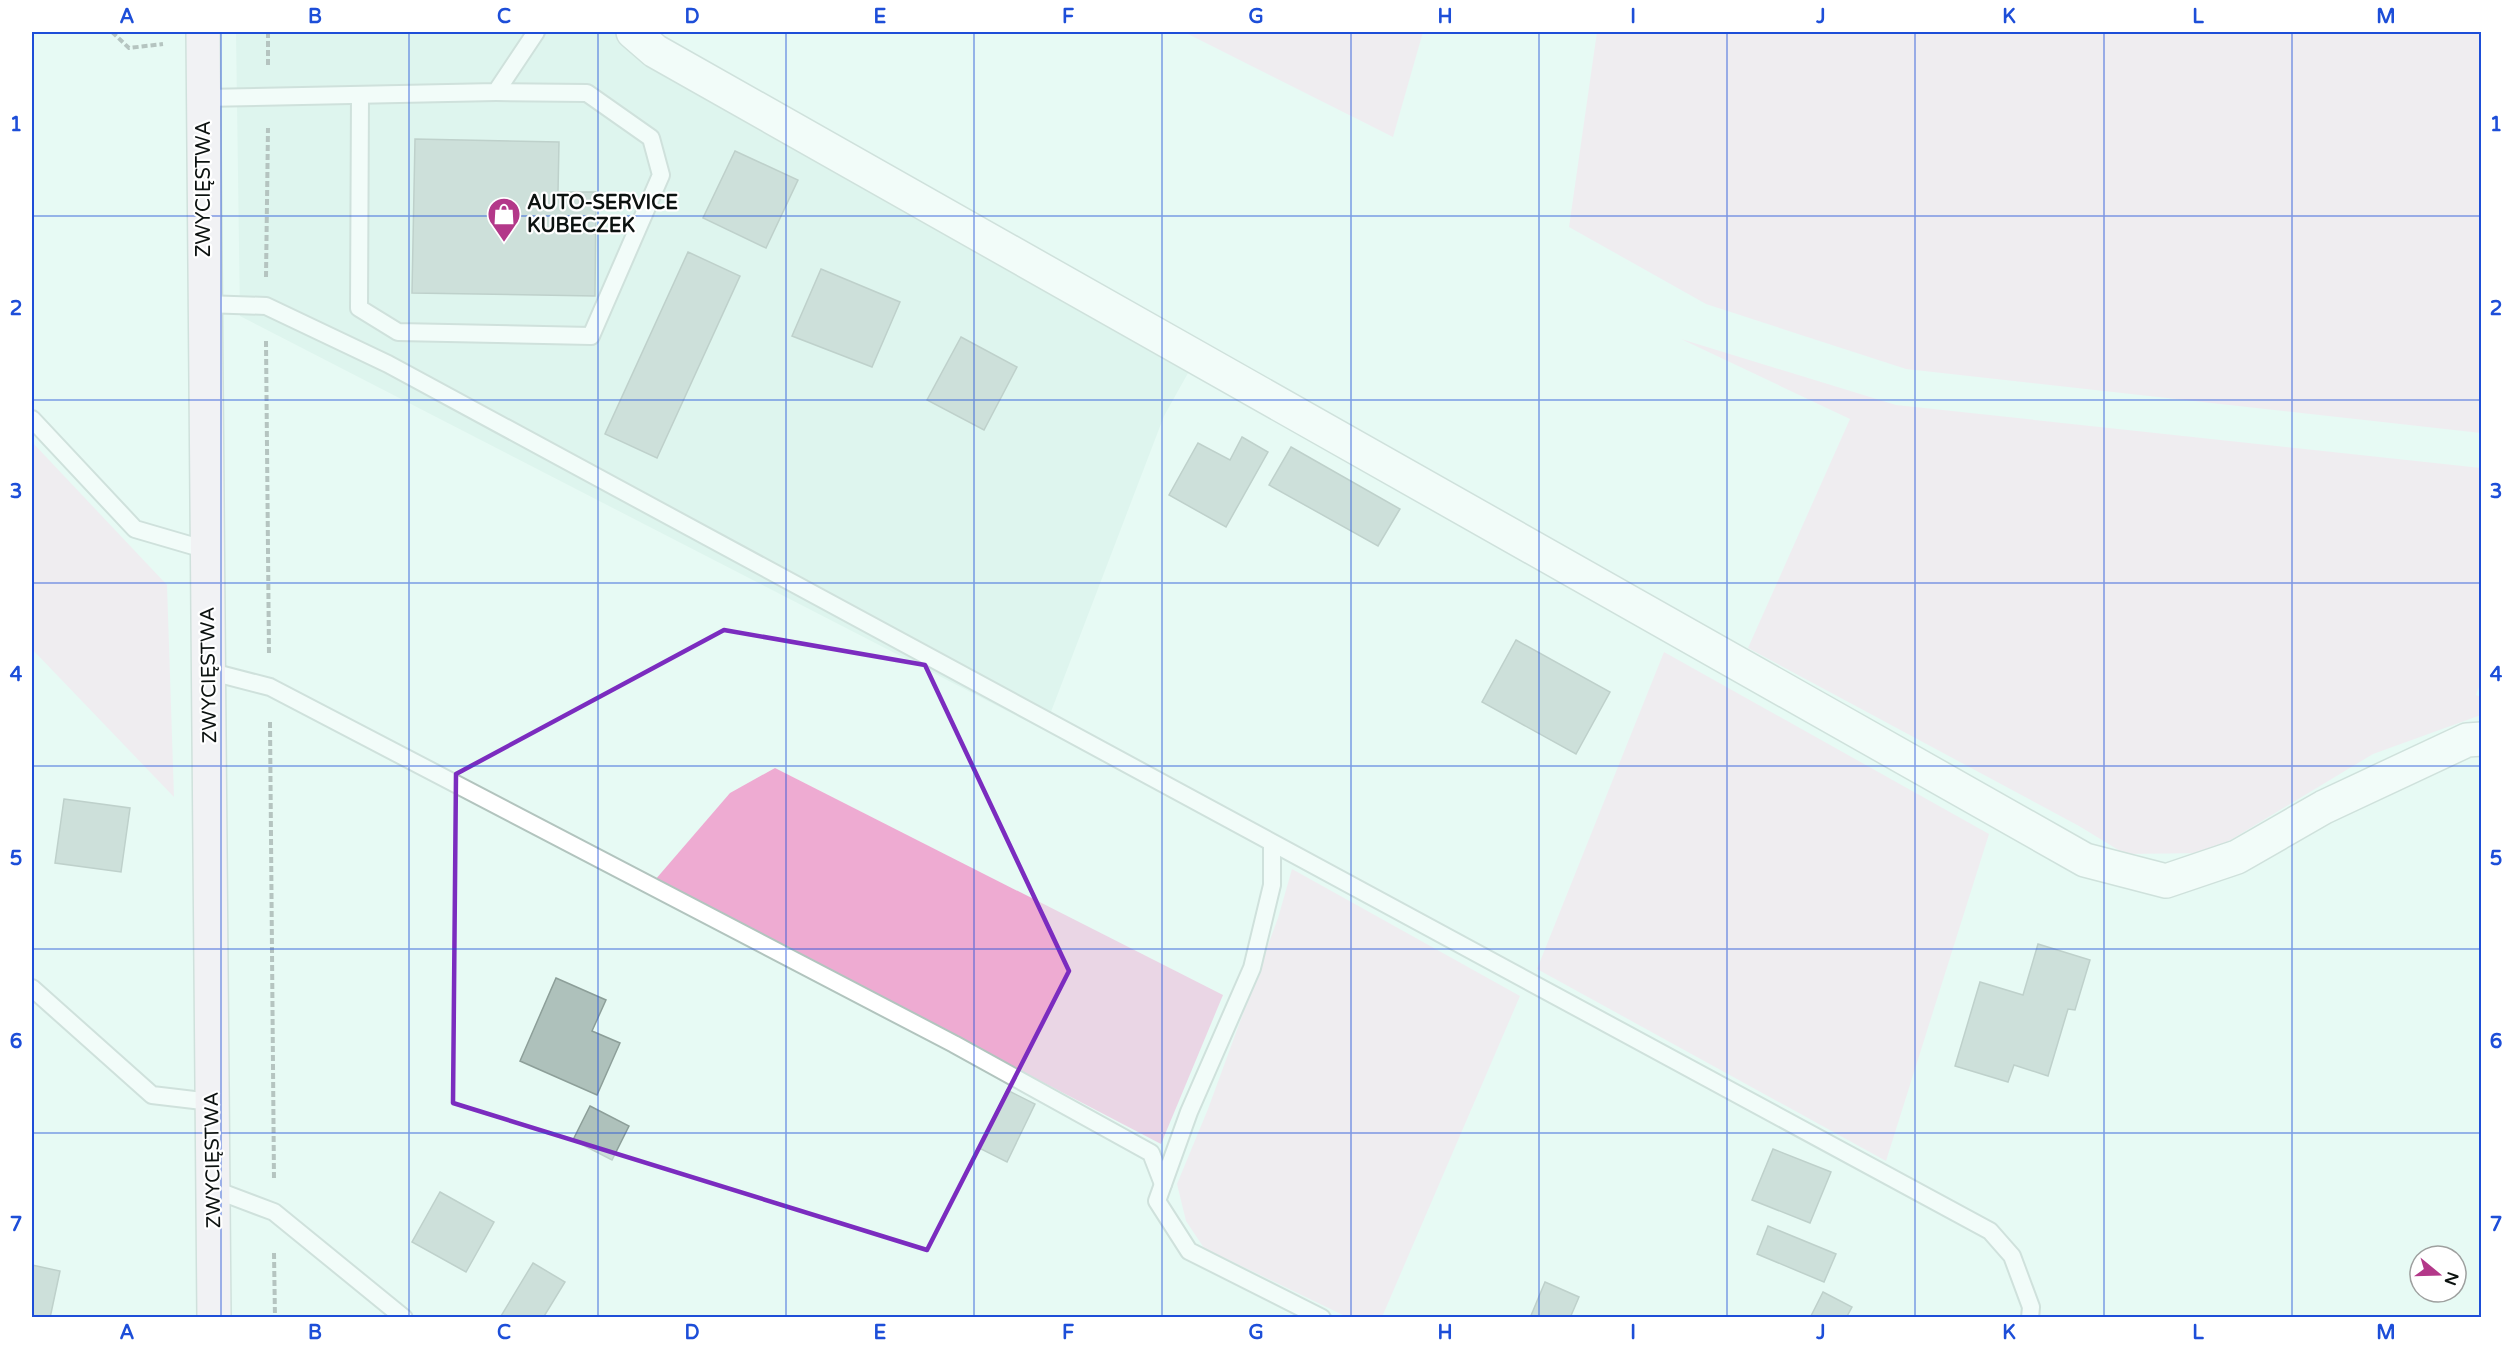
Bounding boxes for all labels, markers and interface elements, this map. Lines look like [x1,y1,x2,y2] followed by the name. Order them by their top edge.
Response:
[120,5,135,29] text: A
[308,5,322,29] text: B
[497,5,511,29] text: C
[684,5,700,29] text: D
[874,5,887,29] text: E
[1062,5,1074,29] text: F
[1248,5,1264,29] text: G
[1437,5,1453,29] text: H
[1630,5,1636,29] text: I
[1815,5,1826,29] text: J
[2002,5,2016,29] text: K
[2192,5,2204,29] text: L
[2376,5,2396,29] text: M
[10,113,22,137] text: 1
[2490,113,2502,137] text: 1
[192,121,216,257] street label: ZWYCIĘSTWA
[527,191,678,238] place label: AUTO-SERVICE KUBECZEK
[486,196,522,243] shop icon: AUTO-SERVICE KUBECZEK
[10,297,22,321] text: 2
[2490,297,2502,321] text: 2
[10,480,22,504] text: 3
[2490,480,2502,504] text: 3
[196,606,222,743] street label: ZWYCIĘSTWA
[10,663,23,687] text: 4
[2490,663,2503,687] text: 4
[10,847,22,871] text: 5
[2490,847,2502,871] text: 5
[10,1030,22,1054] text: 6
[2490,1030,2502,1054] text: 6
[200,1091,226,1228] street label: ZWYCIĘSTWA
[10,1213,22,1237] text: 7
[2490,1213,2502,1237] text: 7
[2408,1244,2468,1304] north arrow
[2440,1269,2463,1288] text: N
[120,1321,135,1345] text: A
[308,1321,322,1345] text: B
[497,1321,511,1345] text: C
[684,1321,700,1345] text: D
[874,1321,887,1345] text: E
[1062,1321,1074,1345] text: F
[1248,1321,1264,1345] text: G
[1437,1321,1453,1345] text: H
[1630,1321,1636,1345] text: I
[1815,1321,1826,1345] text: J
[2002,1321,2016,1345] text: K
[2192,1321,2204,1345] text: L
[2376,1321,2396,1345] text: M

